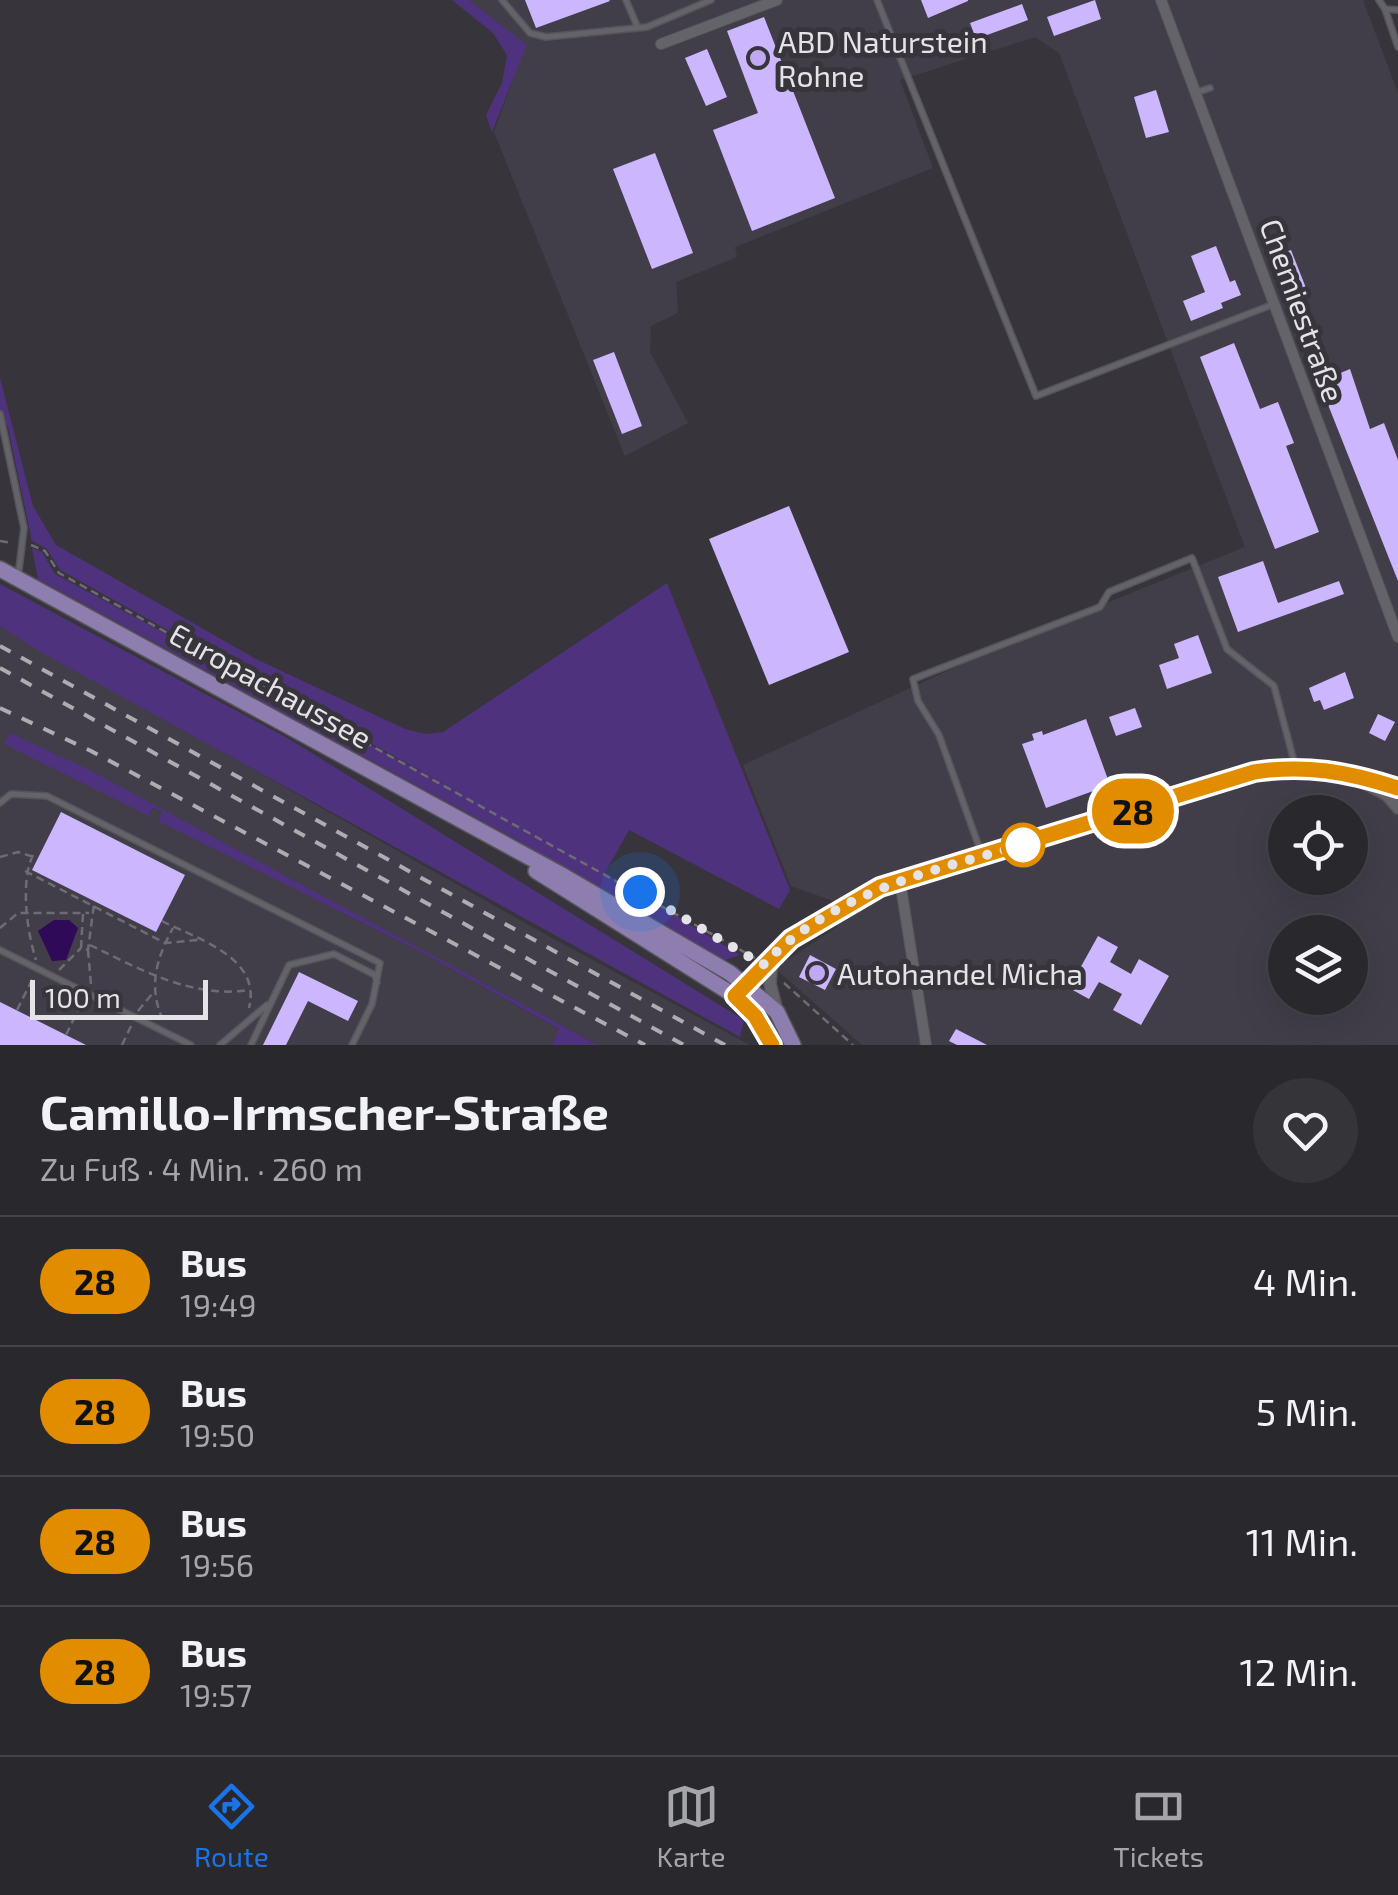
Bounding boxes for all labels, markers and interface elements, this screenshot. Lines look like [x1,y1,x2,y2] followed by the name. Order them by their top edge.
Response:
[778,23,988,93] place label: ABD Naturstein Rohne
[747,47,769,69] marker: ABD Naturstein Rohne
[1253,214,1353,406] street label: Chemiestraße
[164,615,378,755] street label: Europachaussee
[1088,778,1178,844] line badge: 28
[1112,790,1154,832] text: 28
[1268,795,1368,1015] map controls
[1268,795,1368,895] button: locate
[1002,824,1044,866] unlabelled marker
[615,867,665,917] your location
[1268,915,1368,1015] button: layers
[837,955,1083,991] place label: Autohandel Micha
[806,962,828,984] marker: Autohandel Micha
[30,975,208,1020] scale bar
[45,980,121,1014] text: 100 m
[1253,1078,1358,1183] button: heart
[40,1082,609,1140] text: Camillo-Irmscher-Straße
[40,1149,363,1187] text: Zu Fuß · 4 Min. · 260 m
[180,1239,247,1285] text: Bus
[1253,1258,1358,1304] text: 4 Min.
[74,1260,116,1302] text: 28
[180,1285,257,1323] text: 19:49
[180,1369,247,1415] text: Bus
[1256,1388,1358,1434] text: 5 Min.
[74,1390,116,1432] text: 28
[180,1415,255,1453] text: 19:50
[180,1499,247,1545] text: Bus
[1246,1518,1358,1564] text: 11 Min.
[74,1520,116,1562] text: 28
[180,1545,254,1583] text: 19:56
[180,1629,247,1675] text: Bus
[1240,1648,1358,1694] text: 12 Min.
[74,1650,116,1692] text: 28
[180,1675,252,1713] text: 19:57
[194,1779,269,1873] tab: Route
[657,1779,725,1873] tab: Karte
[1113,1779,1204,1873] tab: Tickets

